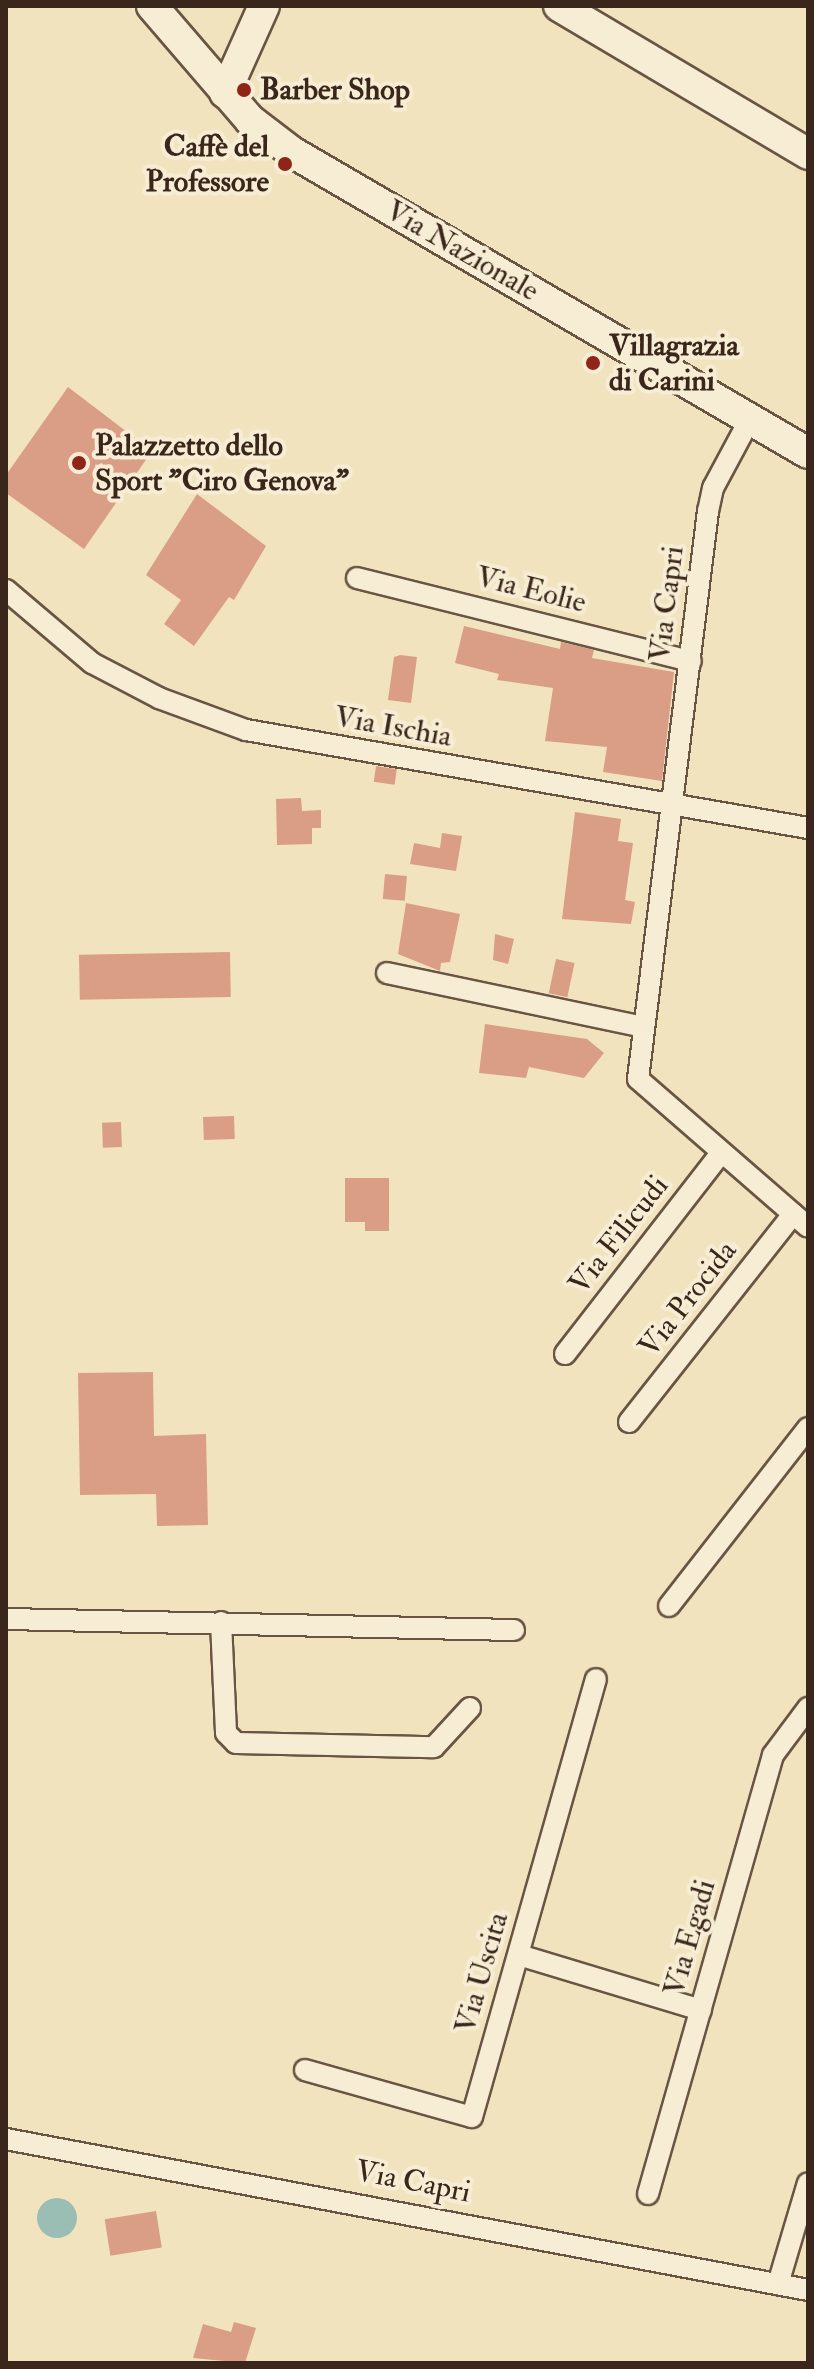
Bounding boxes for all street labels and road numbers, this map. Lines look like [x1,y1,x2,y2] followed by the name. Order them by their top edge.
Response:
[379,193,545,309] street label: Via Nazionale
[642,544,692,664] street label: Via Capri
[472,559,590,621] street label: Via Eolie
[332,699,454,755] street label: Via Ischia
[562,1169,676,1301] street label: Via Filicudi
[631,1234,745,1364] street label: Via Procida
[656,1876,724,2000] street label: Via Egadi
[448,1908,516,2038] street label: Via Uscita
[353,2153,473,2211] street label: Via Capri

